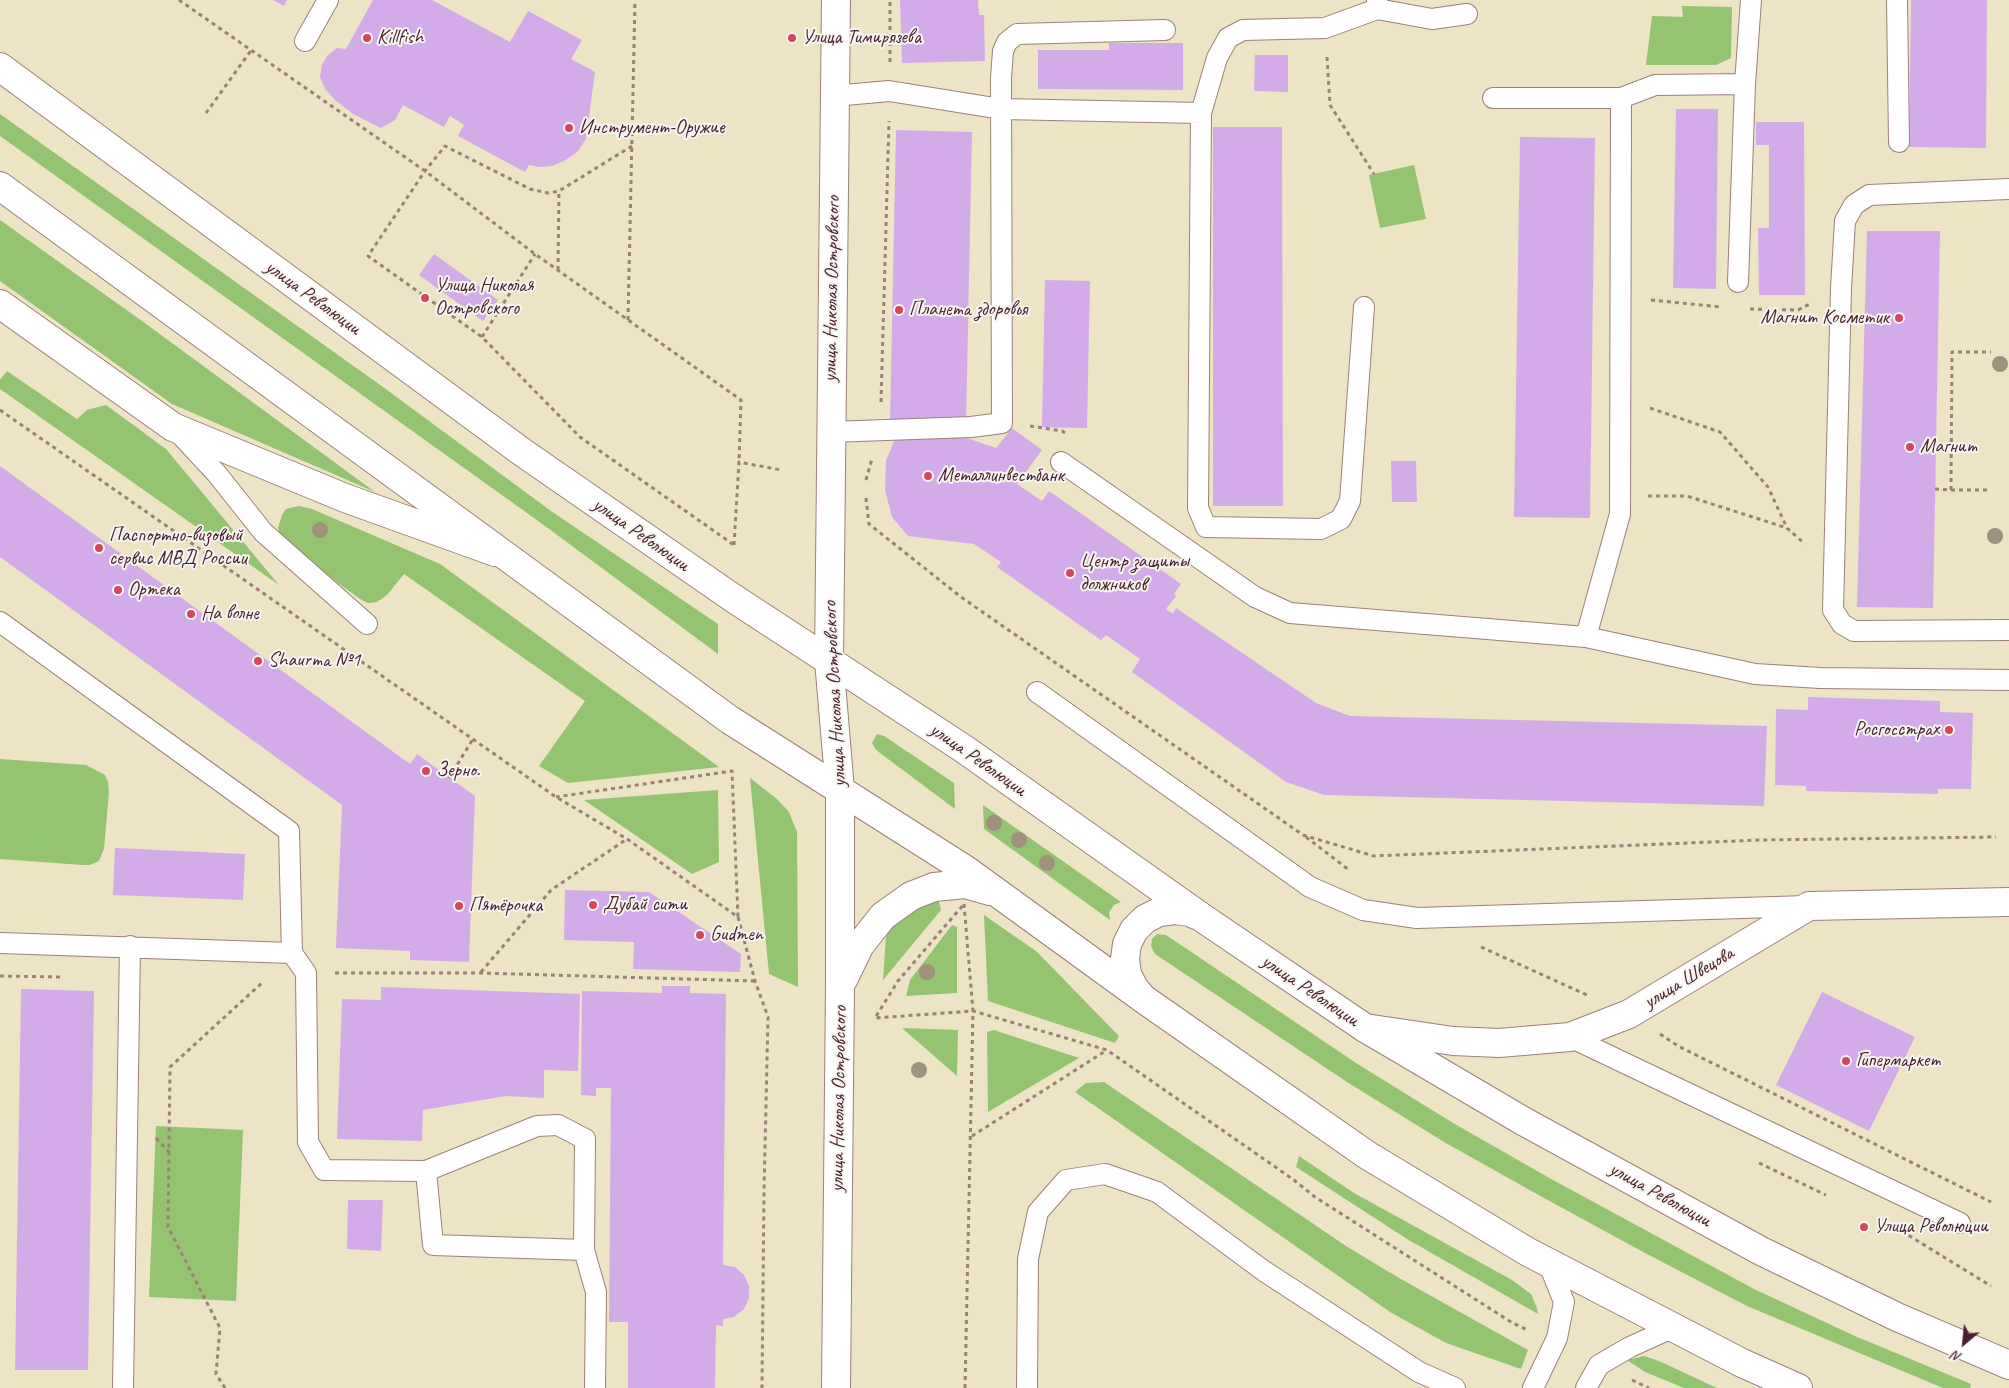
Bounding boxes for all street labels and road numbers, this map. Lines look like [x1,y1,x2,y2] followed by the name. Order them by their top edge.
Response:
[818,196,846,382] street label: улица Николая Островского
[260,255,366,341] street label: улица Революции
[588,493,694,577] street label: улица Революции
[818,600,852,788] street label: улица Николая Островского
[925,718,1031,802] street label: улица Революции
[1640,942,1738,1014] street label: улица Швецова
[1257,950,1363,1032] street label: улица Революции
[825,1006,853,1192] street label: улица Николая Островского
[1605,1157,1715,1233] street label: улица Революции

